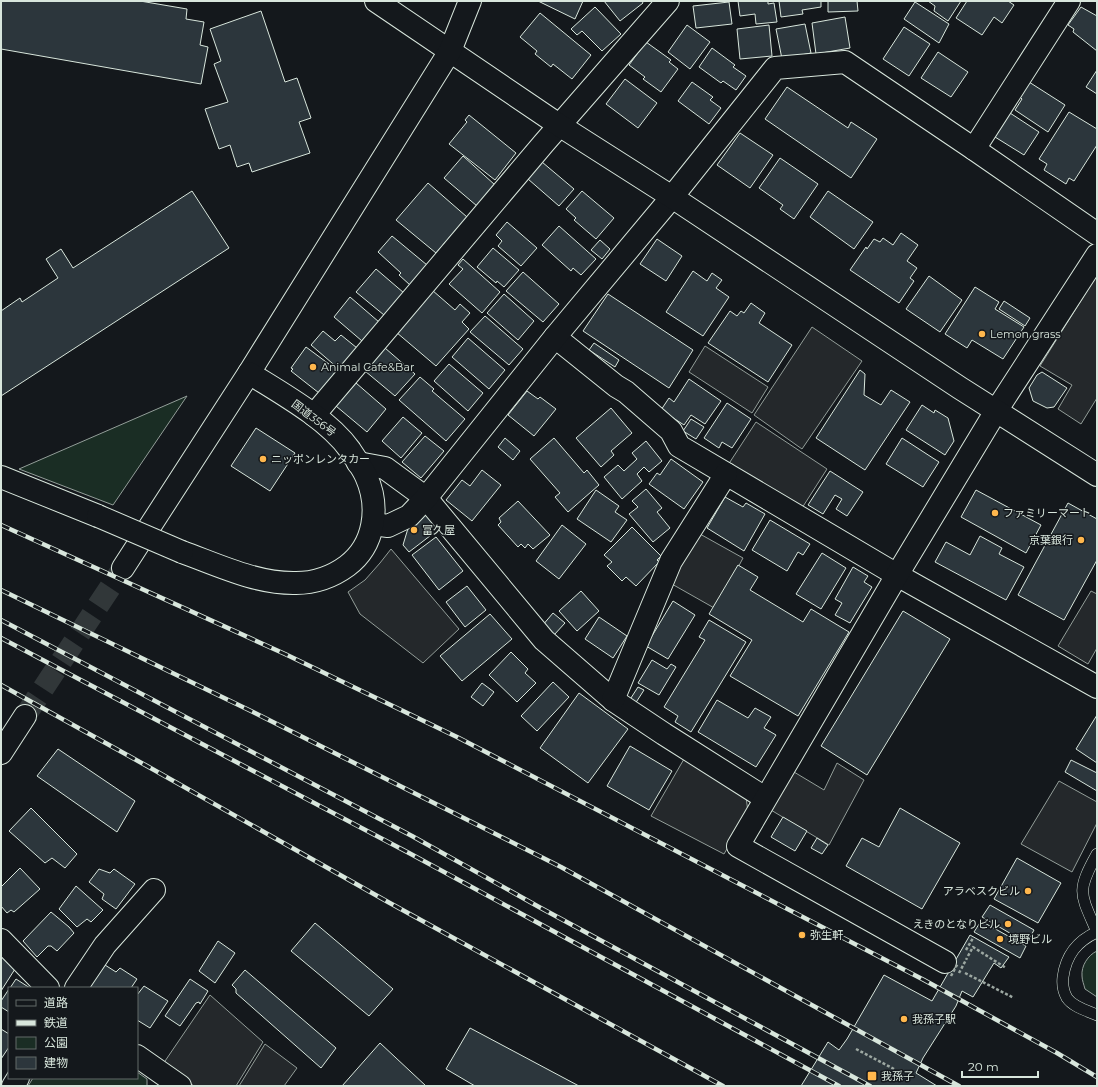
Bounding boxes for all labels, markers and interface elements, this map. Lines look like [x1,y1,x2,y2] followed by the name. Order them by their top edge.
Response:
[990,327,1061,341] place label: Lemon grass
[977,329,987,339] marker: Lemon grass
[321,360,414,374] place label: Animal Cafe&Bar
[308,362,318,372] marker: Animal Cafe&Bar
[289,397,339,439] street label: 国道356号
[271,452,370,466] place label: ニッポンレンタカー
[258,454,268,464] marker: ニッポンレンタカー
[1003,506,1091,520] place label: ファミリーマート
[990,508,1000,518] marker: ファミリーマート
[422,523,455,537] place label: 富久屋
[409,525,419,535] marker: 富久屋
[1029,533,1073,547] place label: 京葉銀行
[1076,535,1086,545] marker: 京葉銀行
[943,884,1020,898] place label: アラベスクビル
[1023,886,1033,896] marker: アラベスクビル
[913,917,1000,931] place label: えきのとなりビル
[1003,919,1013,929] marker: えきのとなりビル
[810,928,844,942] place label: 弥生軒
[797,930,807,940] marker: 弥生軒
[1008,932,1052,946] place label: 境野ビル
[995,934,1005,944] marker: 境野ビル
[8,987,138,1079] legend
[44,995,68,1010] text: 道路
[912,1012,956,1026] place label: 我孫子駅
[899,1014,909,1024] marker: 我孫子駅
[44,1015,68,1030] text: 鉄道
[44,1035,68,1050] text: 公園
[962,1053,1038,1079] scale bar
[44,1055,68,1070] text: 建物
[968,1059,999,1074] text: 20 m
[881,1069,914,1083] place label: 我孫子
[866,1070,878,1082] marker: 我孫子

